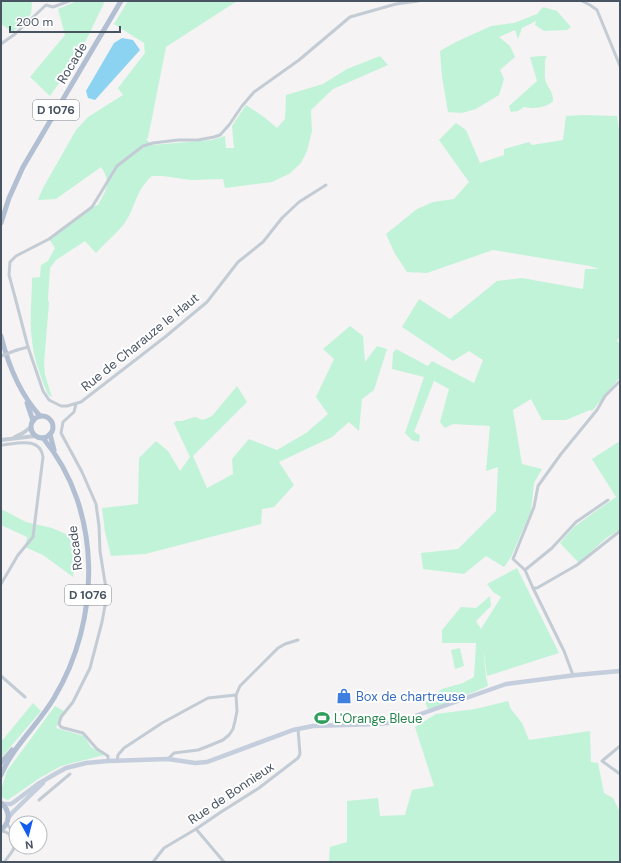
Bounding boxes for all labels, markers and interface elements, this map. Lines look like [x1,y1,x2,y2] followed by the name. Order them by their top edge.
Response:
[10,8,120,34] scale bar
[16,14,53,30] text: 200 m
[53,39,91,87] street label: Rocade
[33,100,79,120] road number: D 1076
[77,289,203,395] street label: Rue de Charauze le Haut
[64,525,86,571] street label: Rocade
[65,585,111,605] road number: D 1076
[335,687,353,705] shop icon: Box de chartreuse
[356,688,465,705] place label: Box de chartreuse
[313,709,331,727] sports icon: L'Orange Bleue
[334,710,422,727] place label: L'Orange Bleue
[185,758,278,828] street label: Rue de Bonnieux
[8,815,48,855] north arrow
[24,837,34,852] text: N

